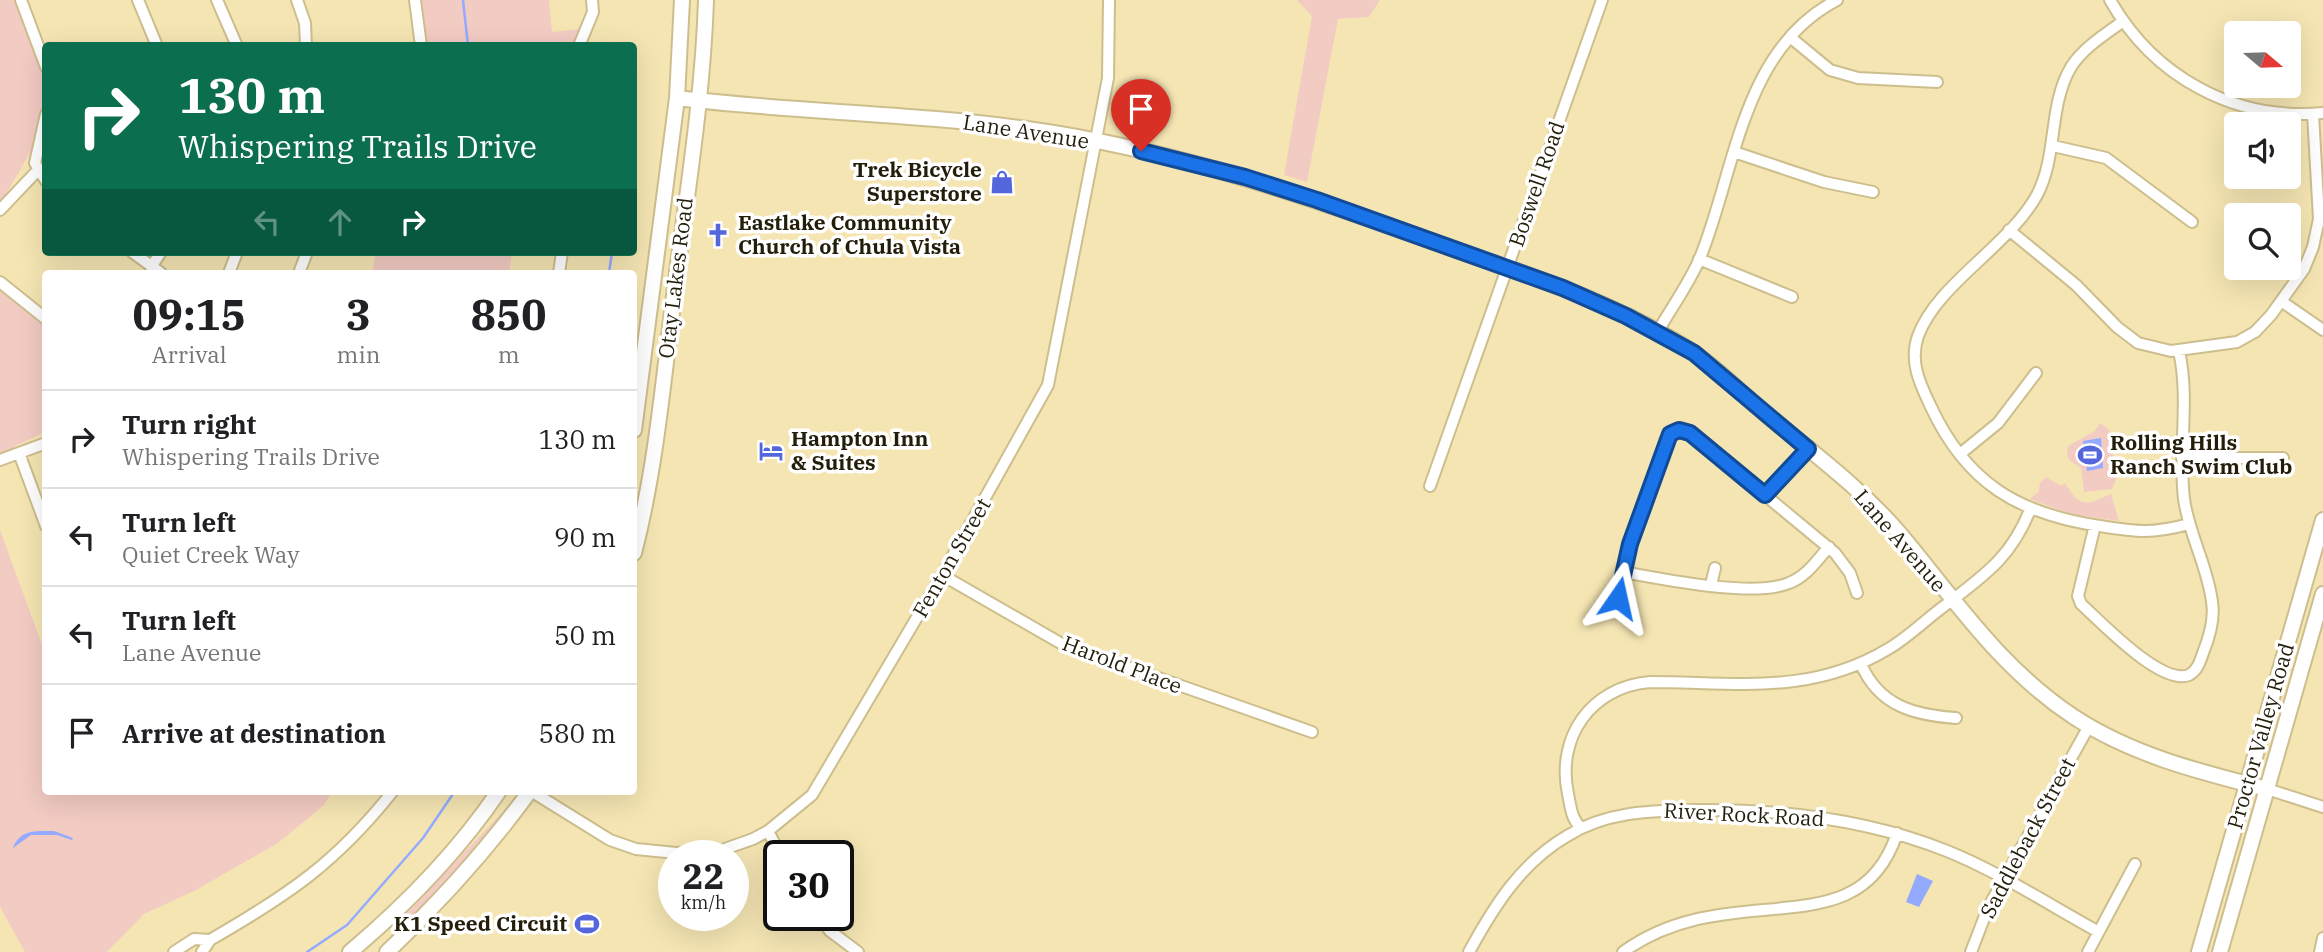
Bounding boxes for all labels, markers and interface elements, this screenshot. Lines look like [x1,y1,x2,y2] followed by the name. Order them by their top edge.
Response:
[2224,21,2301,98] north arrow
[2224,21,2301,280] map controls
[178,63,325,126] text: 130 m
[63,70,154,161] icon: right
[1111,79,1171,151] pin
[1122,90,1160,128] icon: arrive
[961,107,1091,155] street label: Lane Avenue
[2224,112,2301,189] button: sound
[1501,117,1571,250] street label: Boswell Road
[178,125,537,167] text: Whispering Trails Drive
[853,155,982,207] place label: Trek Bicycle Superstore
[988,168,1016,196] shop icon: Trek Bicycle Superstore
[651,195,699,360] street label: Otay Lakes Road
[248,203,286,241] icon: left
[321,203,359,241] icon: ahead
[394,203,432,241] icon: right
[2224,203,2301,280] button: search
[738,208,961,260] place label: Eastlake Community Church of Chula Vista
[704,221,732,249] church icon: Eastlake Community Church of Chula Vista
[132,287,246,342] text: 09:15
[346,287,371,342] text: 3
[471,287,546,342] text: 850
[152,339,227,369] text: Arrival
[337,339,380,369] text: min
[498,339,520,369] text: m
[122,407,256,441] text: Turn right
[63,420,101,458] icon: right
[538,422,616,456] text: 130 m
[791,424,929,476] place label: Hampton Inn & Suites
[2110,428,2292,480] place label: Rolling Hills Ranch Swim Club
[757,437,785,465] hotel icon: Hampton Inn & Suites
[122,441,380,471] text: Whispering Trails Drive
[2076,441,2104,469] sports icon: Rolling Hills Ranch Swim Club
[1848,483,1953,598] street label: Lane Avenue
[906,493,997,622] street label: Fenton Street
[122,505,236,539] text: Turn left
[63,518,101,556] icon: left
[554,520,616,554] text: 90 m
[122,539,299,569] text: Quiet Creek Way
[1581,561,1655,635] position arrow
[122,603,236,637] text: Turn left
[63,616,101,654] icon: left
[554,618,616,652] text: 50 m
[1059,628,1186,700] street label: Harold Place
[122,637,261,667] text: Lane Avenue
[2220,639,2300,832] street label: Proctor Valley Road
[63,714,101,752] icon: arrive
[122,716,386,750] text: Arrive at destination
[538,716,616,750] text: 580 m
[1973,752,2081,923] street label: Saddleback Street
[1663,796,1825,832] street label: River Rock Road
[763,840,854,931] speed limit sign: 30
[682,853,725,899] text: 22
[681,891,726,914] text: km/h
[394,909,567,937] place label: K1 Speed Circuit
[573,910,601,938] sports icon: K1 Speed Circuit

